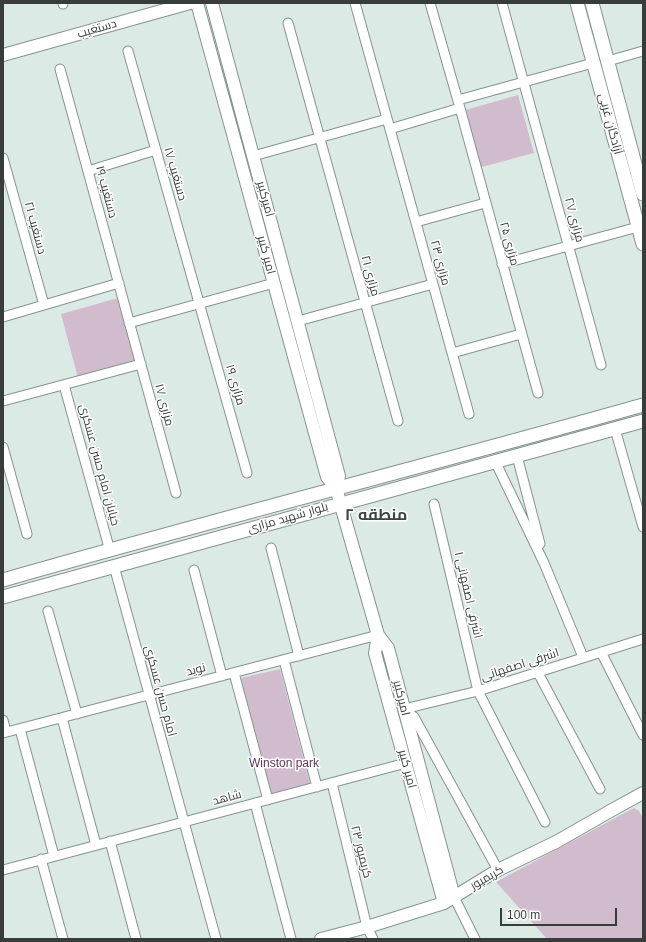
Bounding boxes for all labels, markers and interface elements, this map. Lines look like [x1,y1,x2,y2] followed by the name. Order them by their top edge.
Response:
[76,17,118,41] street label: دستغیب
[595,92,625,156] street label: آزادگان غربی
[161,146,189,202] street label: دستغیب ۱۷
[92,164,120,220] street label: دستغیب ۱۹
[253,180,277,218] street label: امیرکبیر
[561,196,587,244] street label: مزاری ۲۷
[21,200,49,256] street label: دستغیب ۲۱
[496,221,522,267] street label: مزاری ۲۵
[254,234,278,276] street label: امیر کبیر
[427,239,453,287] street label: مزاری ۲۳
[358,254,382,298] street label: مزاری ۲۱
[222,363,248,407] street label: مزاری ۱۹
[151,382,177,428] street label: مزاری ۱۷
[76,403,122,527] street label: خیابان امام حسن عسکری
[246,500,330,536] street label: بلوار شهید مزاری
[345,506,407,526] district label: منطقه ۲
[451,550,485,640] street label: اشرفی اصفهانی ۱
[141,644,179,738] street label: امام حسن عسکری
[479,646,561,684] street label: اشرفی اصفهانی
[185,660,207,680] street label: نوید
[390,679,412,717] street label: امیرکبیر
[395,748,419,790] street label: امیر کبیر
[249,757,319,771] park label: Winston park
[211,787,243,809] street label: شاهد
[348,824,374,880] street label: کریمپور ۲۳
[468,863,506,893] street label: کریمپور
[502,900,619,926] scale bar
[507,908,540,922] text: 100 m

